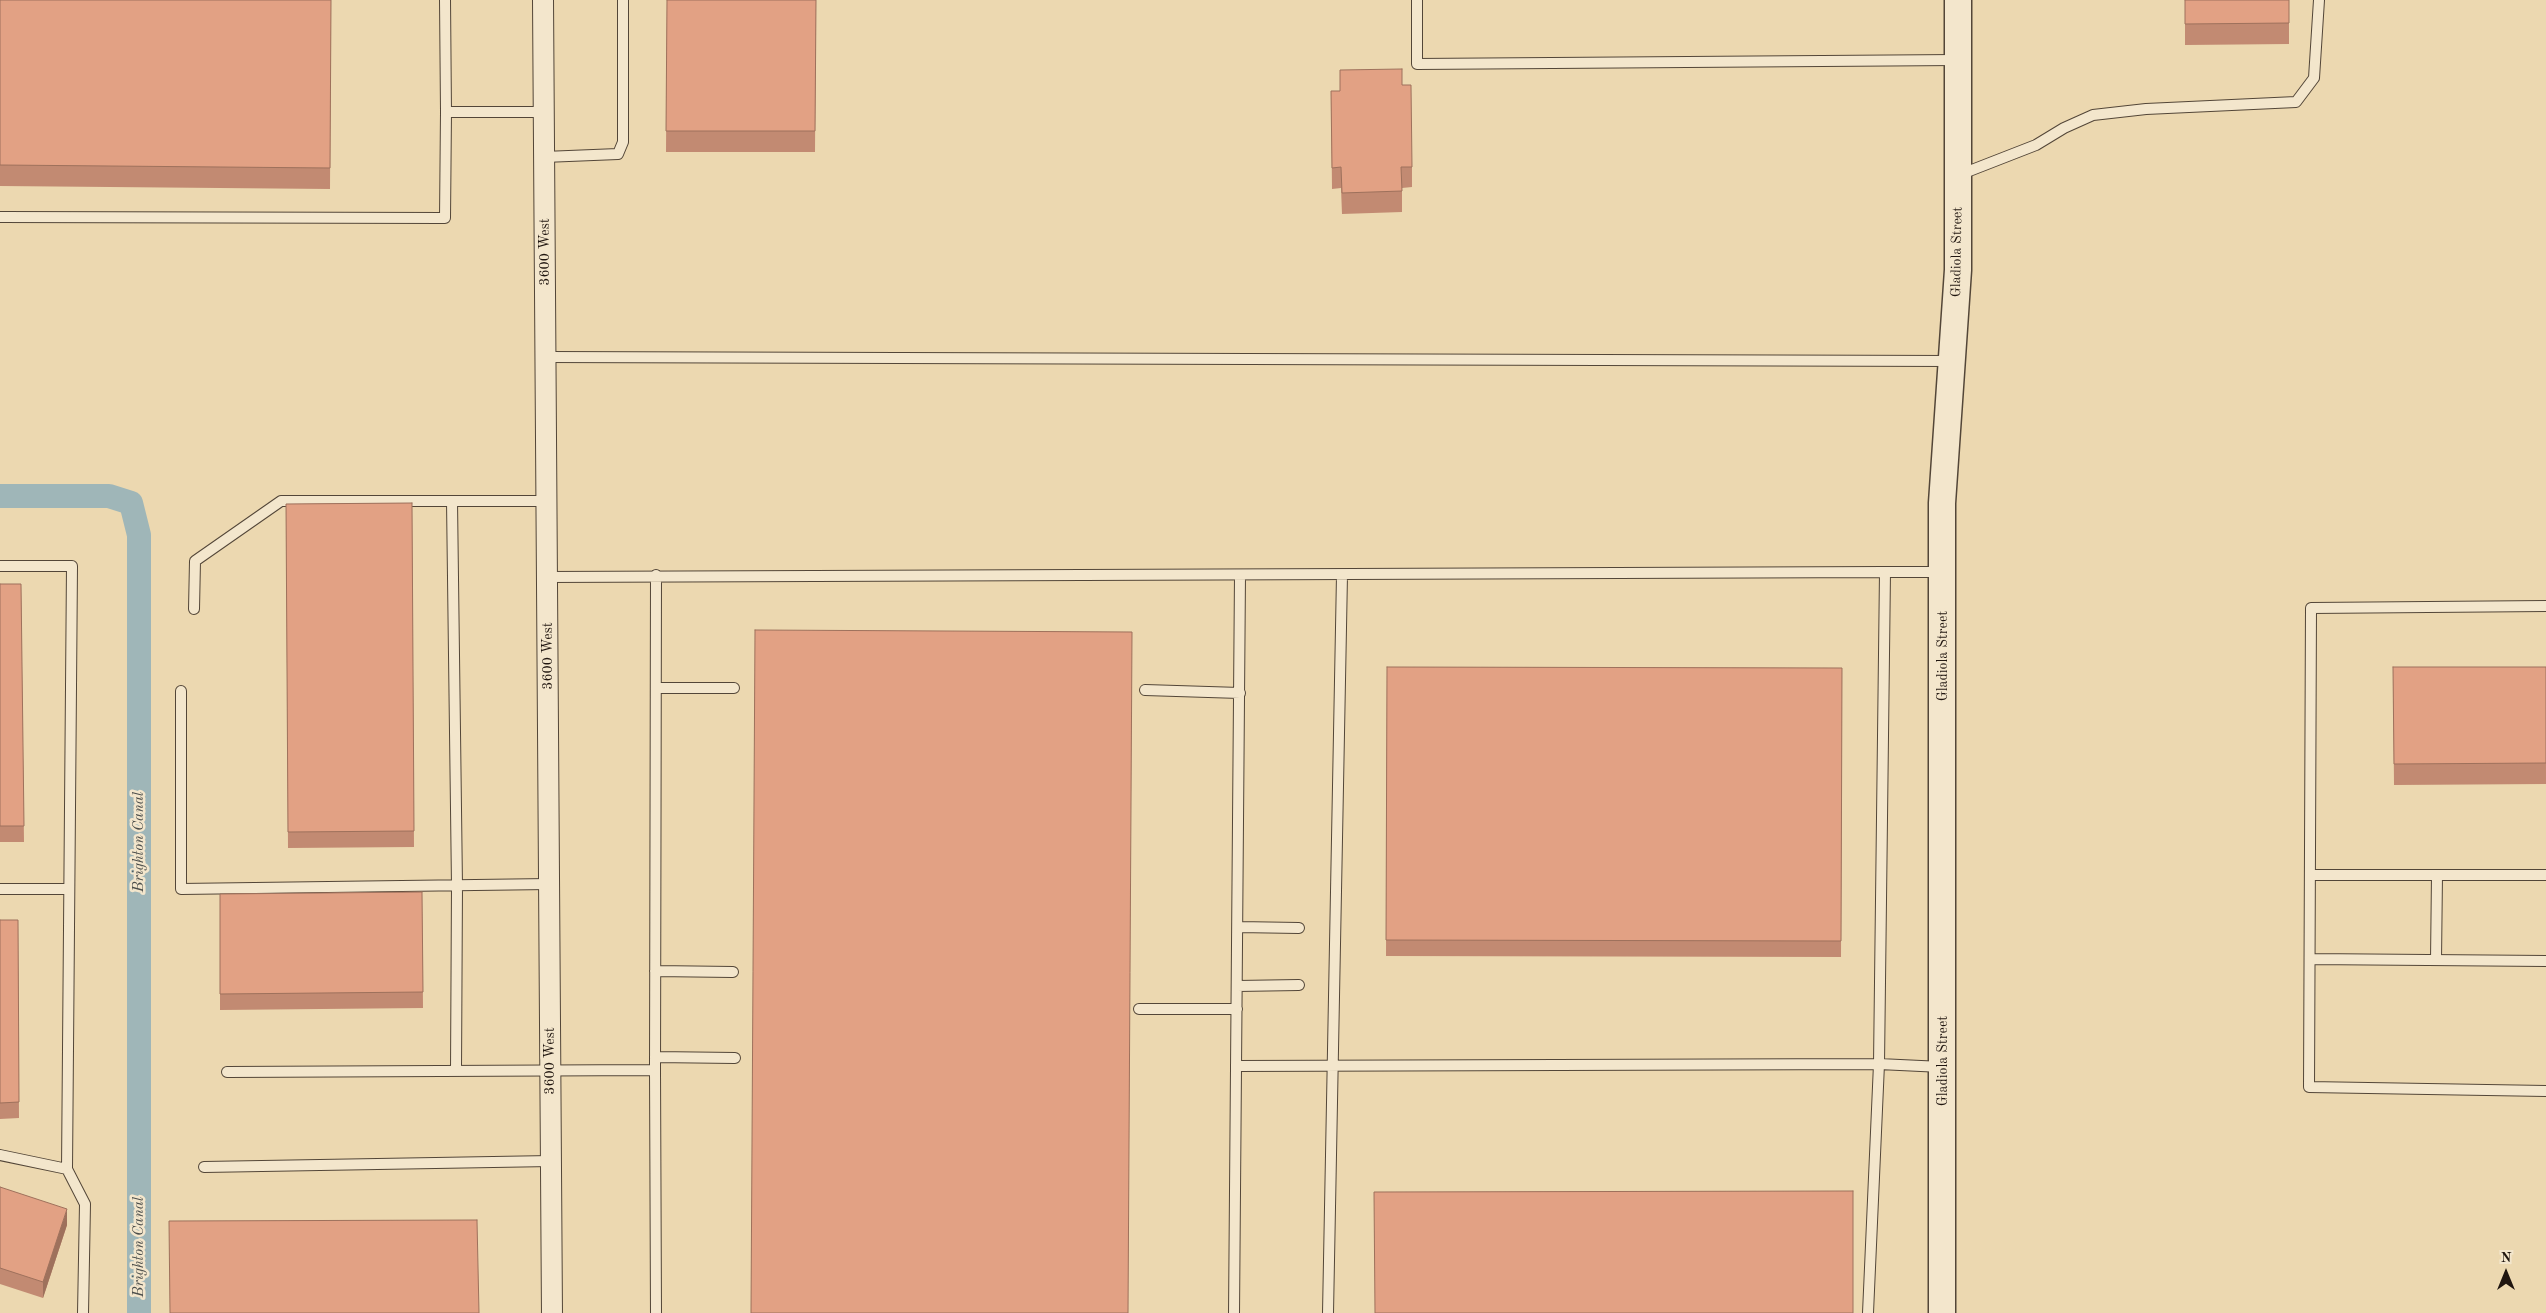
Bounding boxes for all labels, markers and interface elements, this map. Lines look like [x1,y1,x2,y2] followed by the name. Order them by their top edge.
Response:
[1948,207,1966,297] street label: Gladiola Street
[537,218,553,286] street label: 3600 West
[1935,611,1951,701] street label: Gladiola Street
[540,622,556,690] street label: 3600 West
[130,792,148,892] water label: Brighton Canal
[1935,1016,1951,1106] street label: Gladiola Street
[542,1027,558,1095] street label: 3600 West
[130,1197,148,1297] water label: Brighton Canal
[2481,1248,2531,1298] north arrow
[2501,1251,2511,1265] text: N

